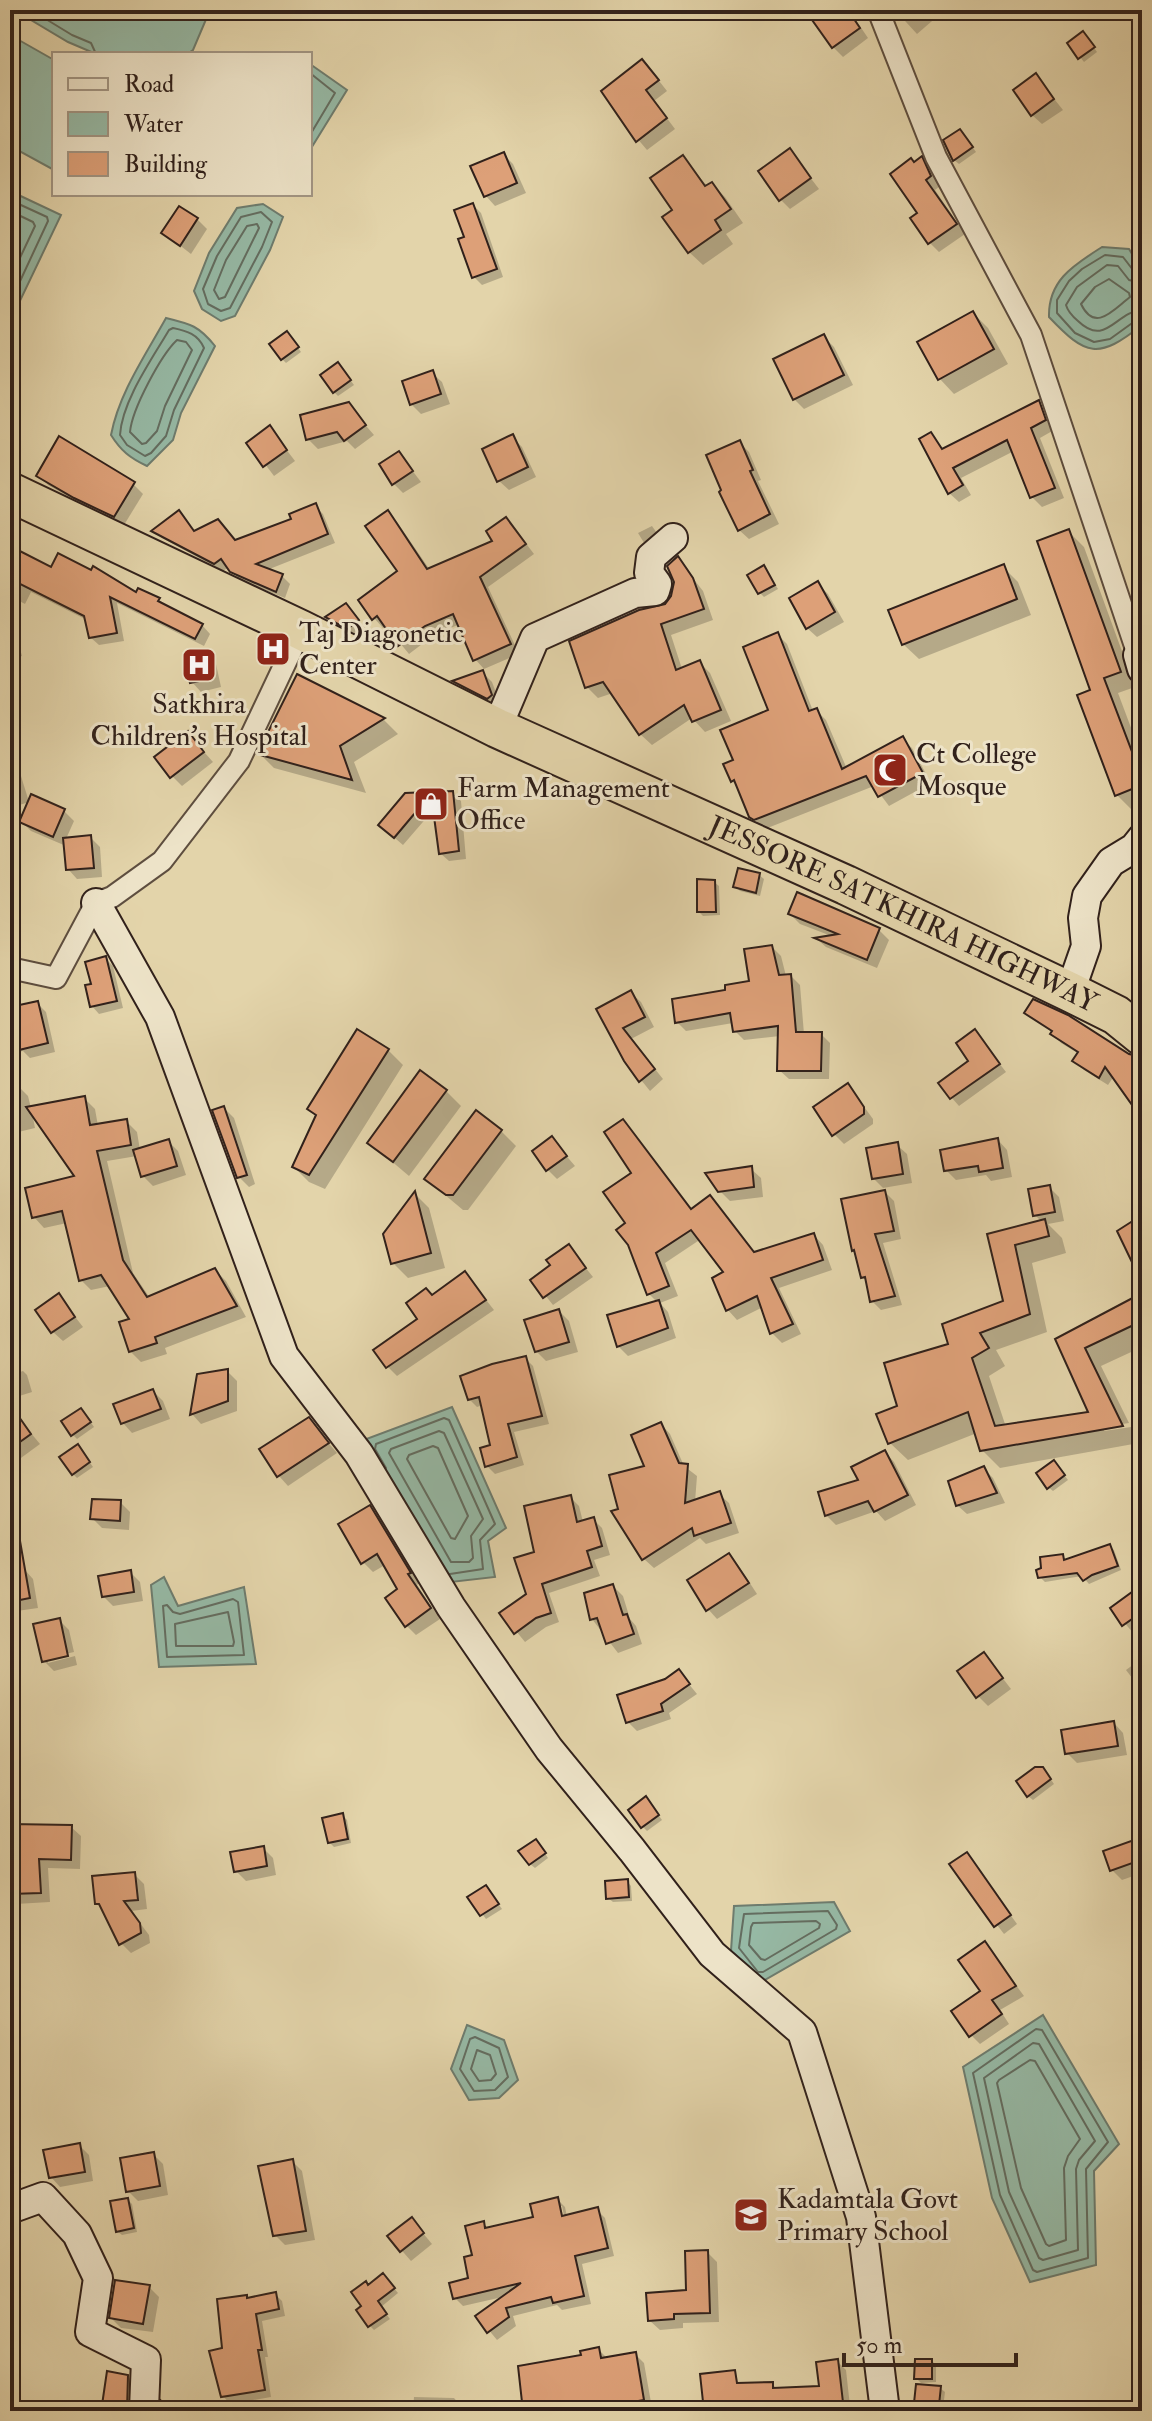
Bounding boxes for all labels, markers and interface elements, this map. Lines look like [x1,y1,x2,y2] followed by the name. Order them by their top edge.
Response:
[52,52,312,196] legend
[124,69,174,100] text: Road
[123,109,183,140] text: Water
[124,149,208,180] text: Building
[299,616,463,683] place label: Taj Diagonetic Center
[254,630,292,668] hospital icon: Taj Diagonetic Center
[180,646,218,684] hospital icon: Satkhira Children’s Hospital
[91,687,307,754] place label: Satkhira Children’s Hospital
[916,737,1037,804] place label: Ct College Mosque
[871,751,909,789] mosque icon: Ct College Mosque
[457,771,670,838] place label: Farm Management Office
[412,785,450,823] shop icon: Farm Management Office
[702,808,1104,1021] street label: JESSORE SATKHIRA HIGHWAY
[777,2182,958,2249] place label: Kadamtala Govt Primary School
[732,2196,770,2234] school or university icon: Kadamtala Govt Primary School
[844,2317,1016,2367] scale bar
[856,2330,903,2361] text: 50 m

